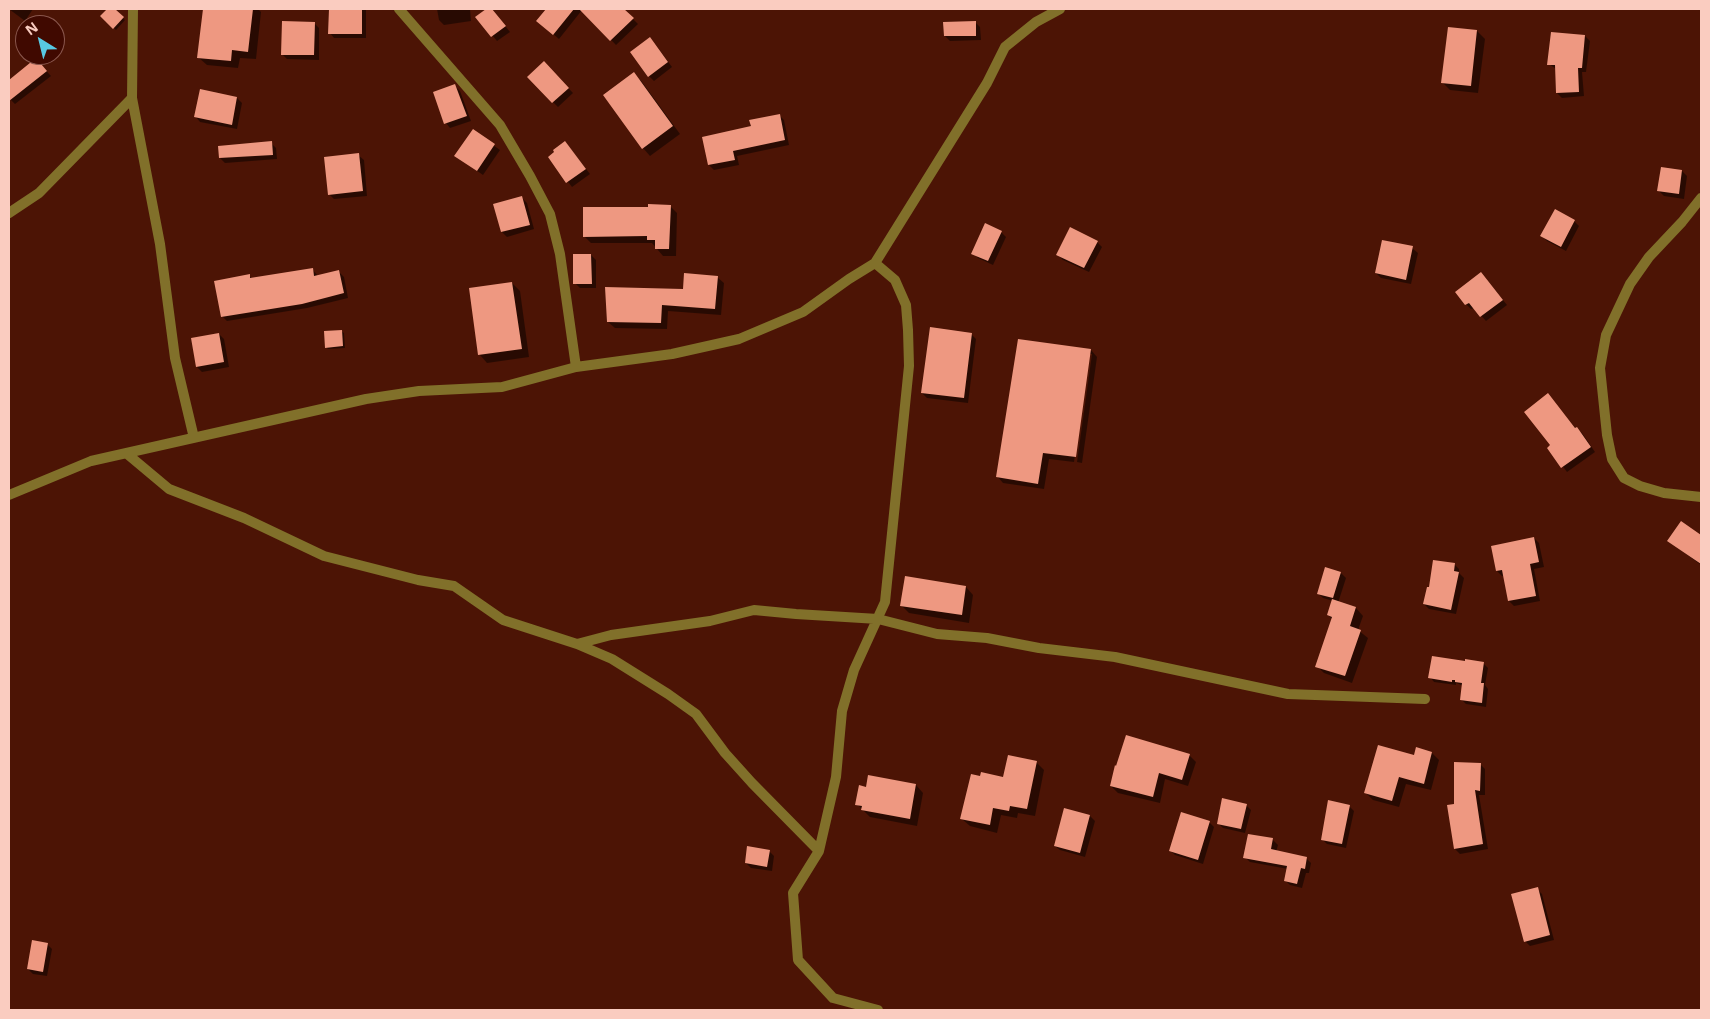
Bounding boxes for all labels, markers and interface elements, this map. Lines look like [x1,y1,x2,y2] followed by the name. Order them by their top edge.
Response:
[15,15,65,65] north arrow
[21,17,42,39] text: N

